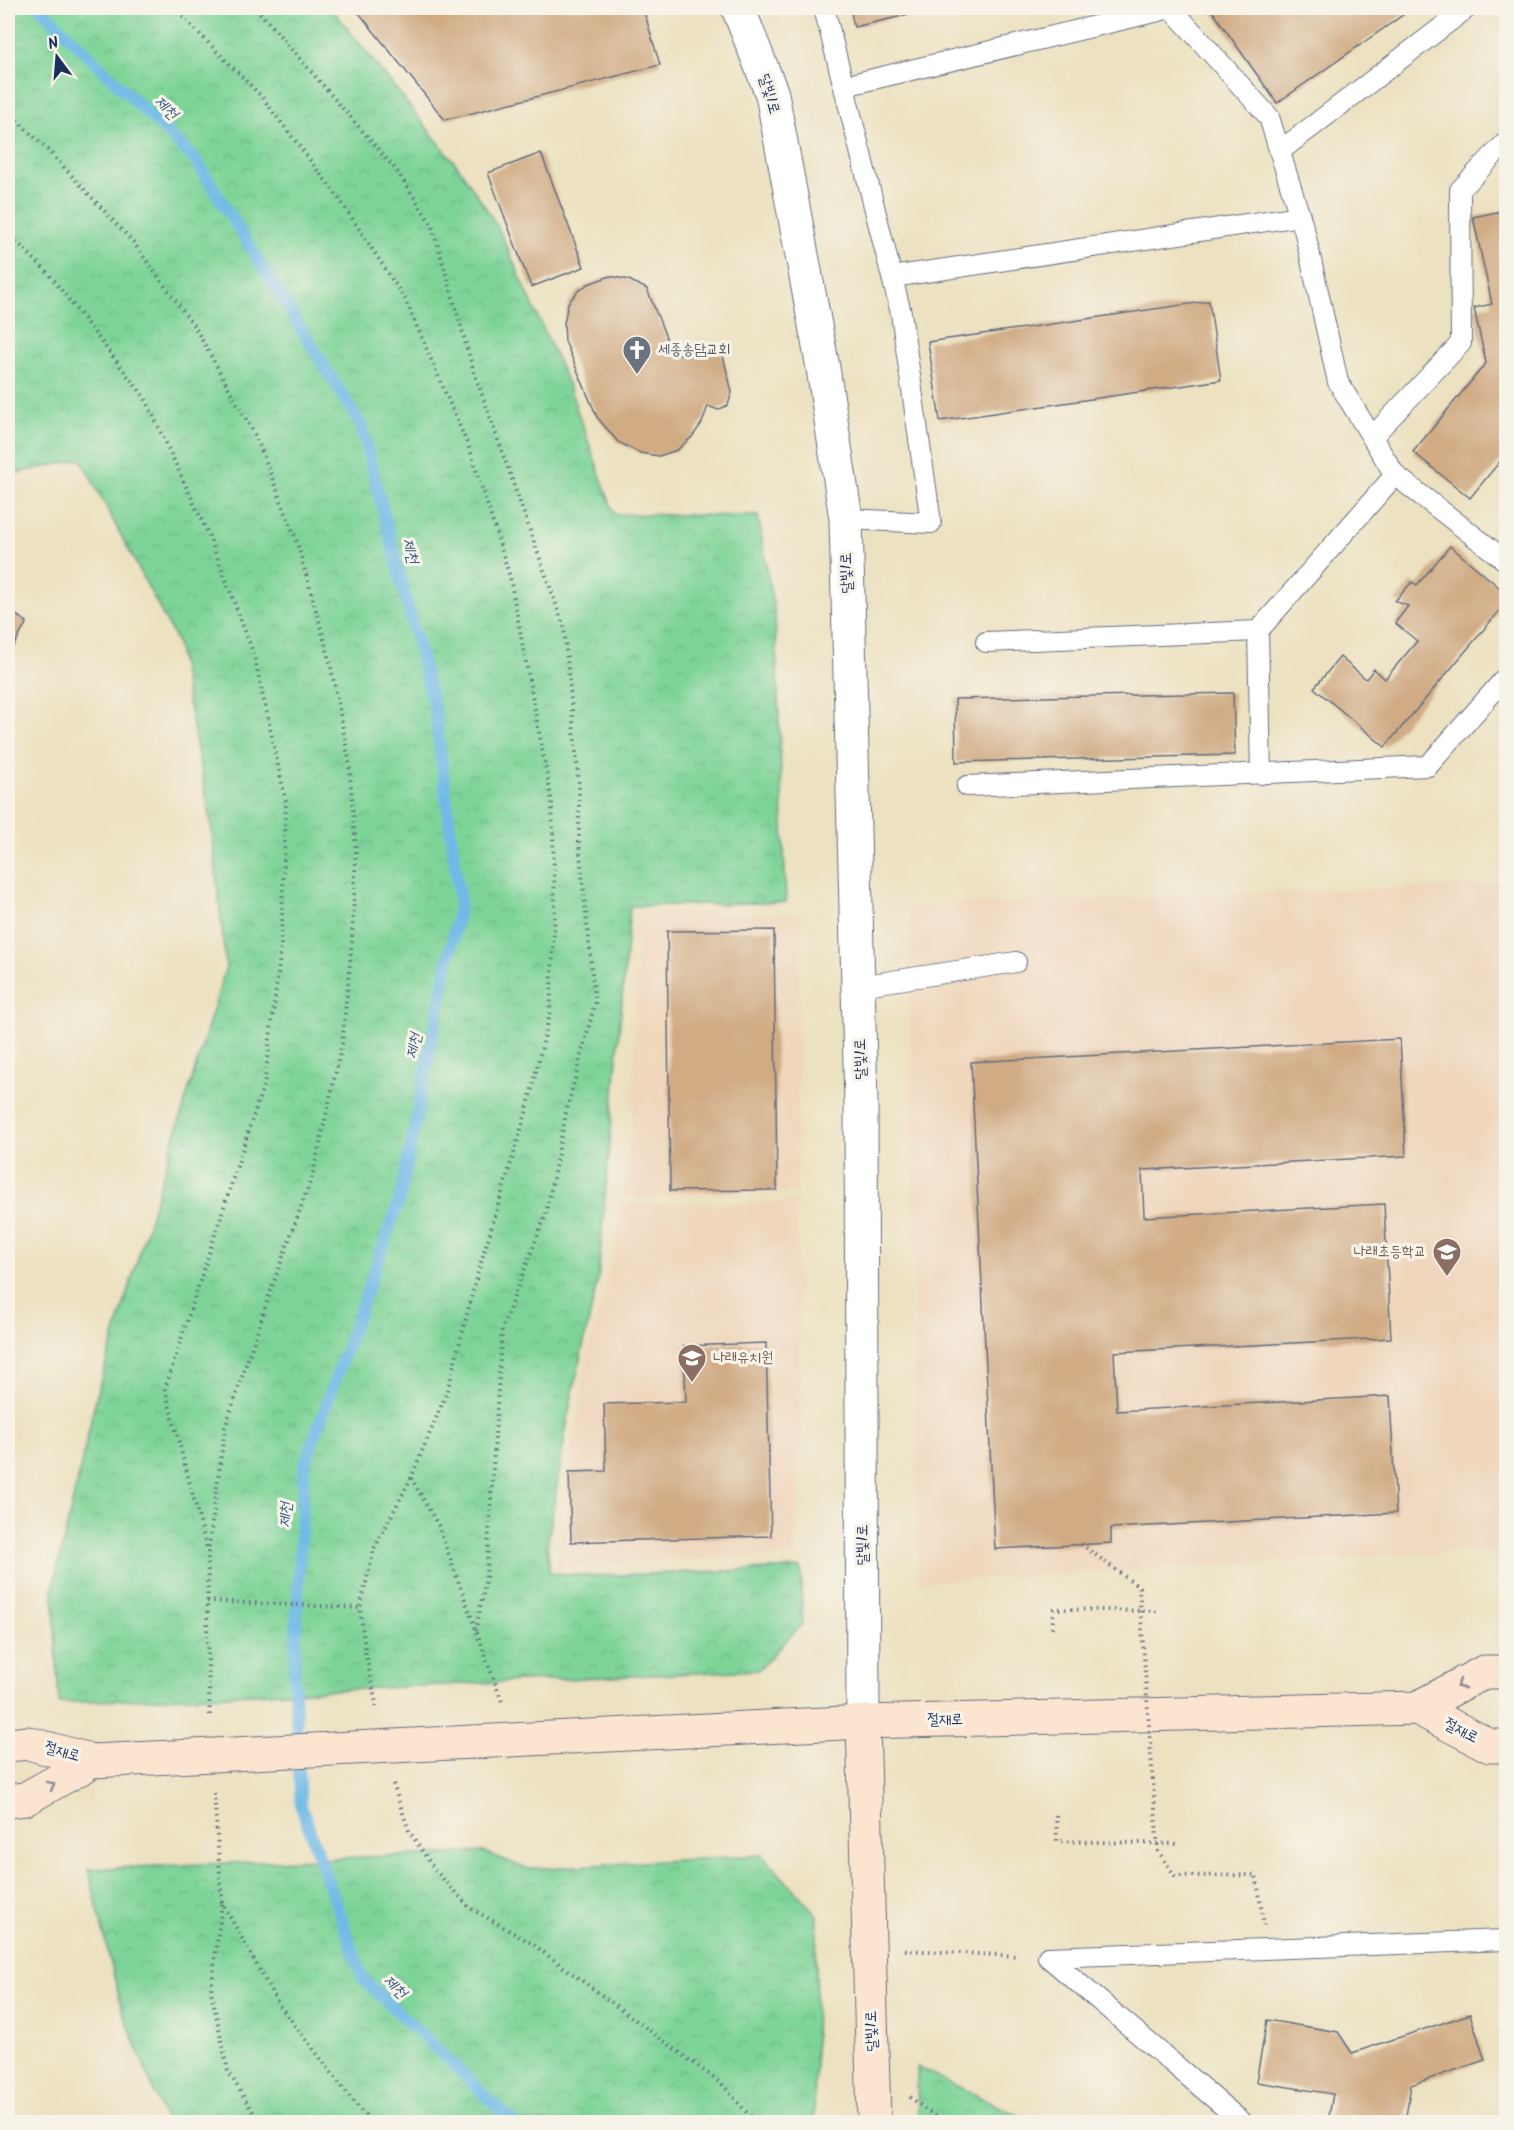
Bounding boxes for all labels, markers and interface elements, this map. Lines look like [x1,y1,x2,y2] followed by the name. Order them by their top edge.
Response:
[27,27,87,87] north arrow
[45,31,62,57] text: N
[752,71,786,117] street label: 달빛1로
[148,90,185,127] water label: 제천
[621,334,653,376] church icon: 세종송담교회
[658,338,730,362] place label: 세종송담교회
[395,535,426,569] water label: 제천
[834,552,860,594] street label: 달빛1로
[399,1029,429,1061] water label: 제천
[849,1038,873,1080] street label: 달빛1로
[1431,1236,1463,1278] school or university icon: 나래초등학교
[1354,1240,1426,1264] place label: 나래초등학교
[676,1342,708,1384] school or university icon: 나래유치원
[713,1346,773,1370] place label: 나래유치원
[273,1499,299,1529] water label: 제천
[851,1525,875,1565] street label: 달빛1로
[1456,1678,1467,1689] one-way arrow
[927,1708,963,1732] street label: 절재로
[1439,1712,1483,1750] street label: 절재로
[41,1735,83,1769] street label: 절재로
[45,1780,55,1792] one-way arrow
[377,1969,414,2006] water label: 제천
[859,2010,885,2052] street label: 달빛1로

